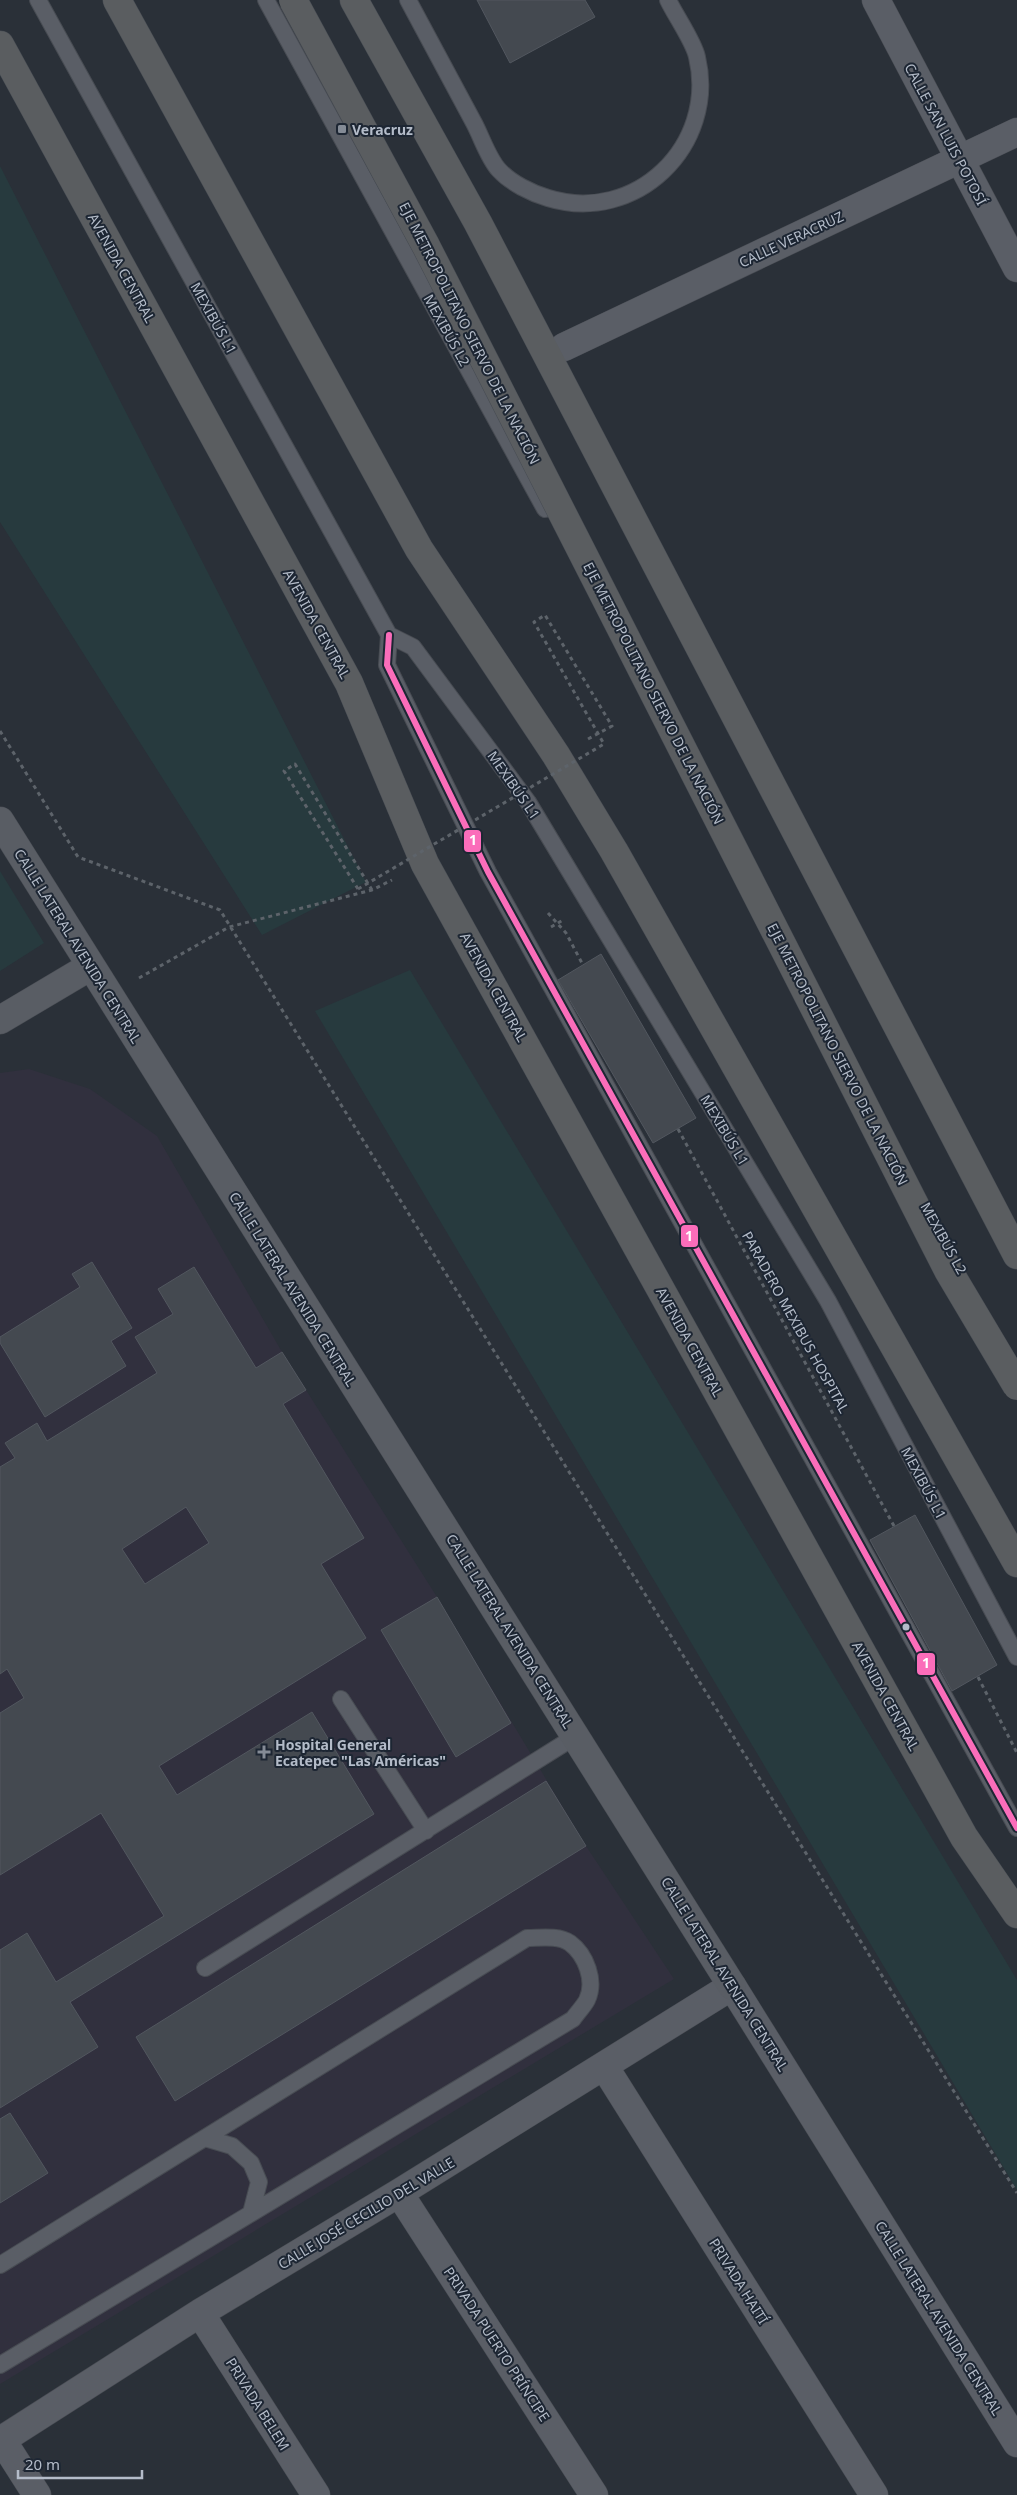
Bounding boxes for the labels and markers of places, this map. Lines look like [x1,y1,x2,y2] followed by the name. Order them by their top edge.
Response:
[352,120,413,139] place label: Veracruz
[336,123,348,135] marker: Veracruz
[901,1622,911,1632] unlabelled marker
[275,1735,446,1770] place label: Hospital General Ecatepec "Las Américas"
[257,1745,271,1759] marker: Hospital General Ecatepec "Las Américas"

